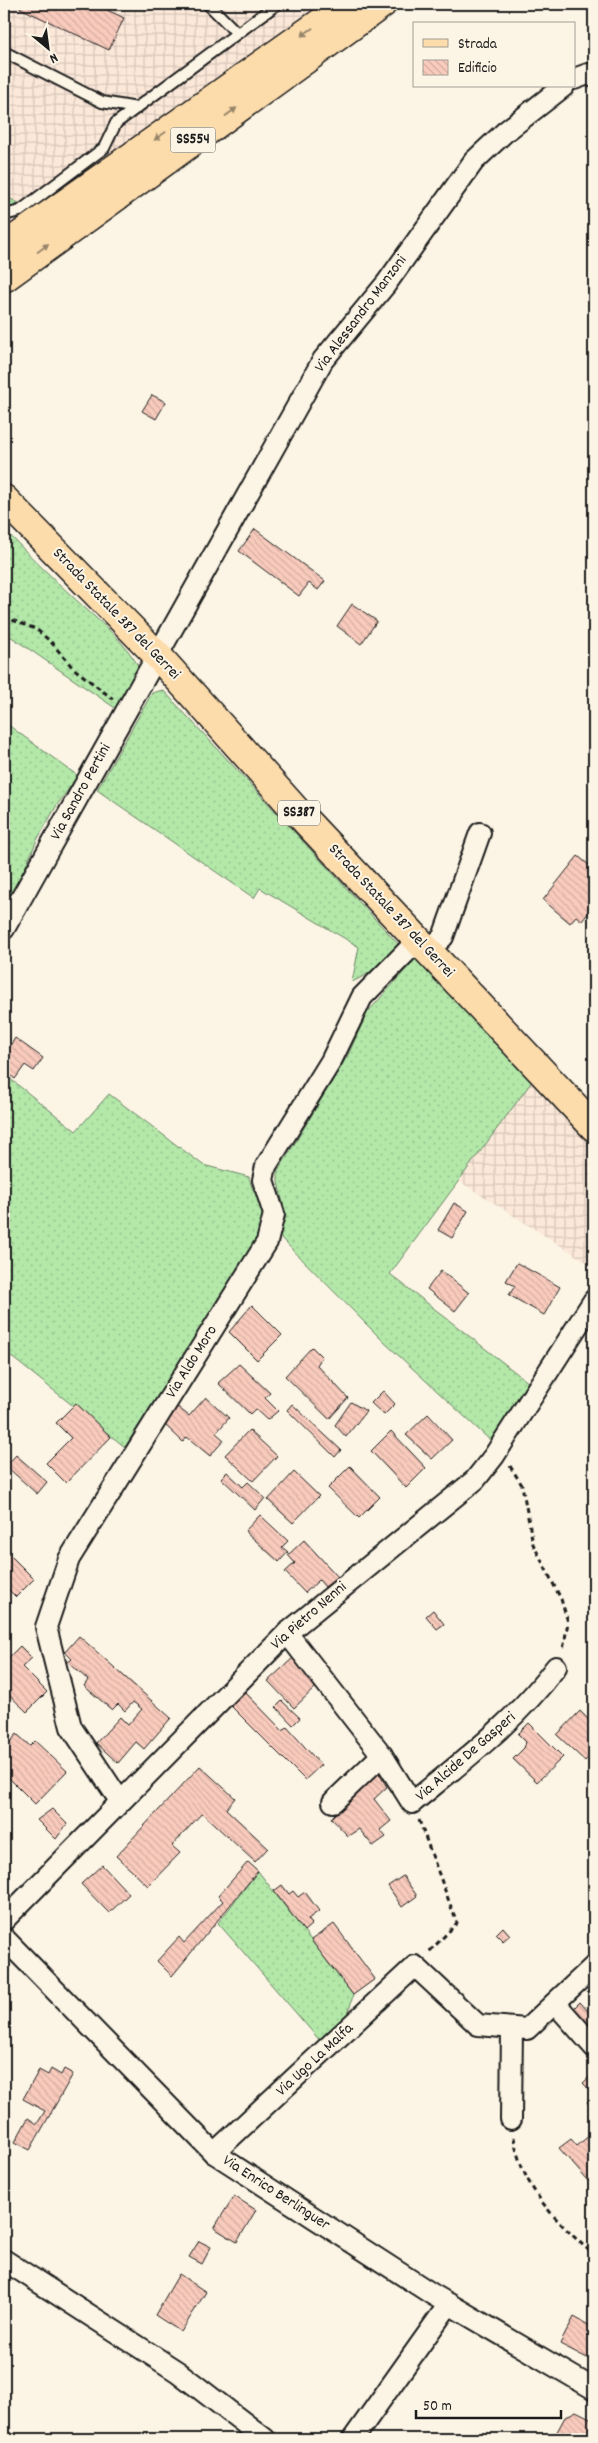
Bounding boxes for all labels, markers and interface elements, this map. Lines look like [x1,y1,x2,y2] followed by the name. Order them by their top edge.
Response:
[22,22,72,72] north arrow
[413,22,576,88] legend
[300,27,314,37] one-way arrow
[458,34,498,56] text: Strada
[45,47,61,68] text: N
[458,58,497,80] text: Edificio
[224,107,238,117] one-way arrow
[170,128,216,152] road number: SS554
[153,131,167,141] one-way arrow
[36,243,49,254] one-way arrow
[309,250,413,378] street label: Via Alessandro Manzoni
[47,543,185,685] street label: Strada Statale 387 del Gerrei
[45,739,117,845] street label: Via Sandro Pertini
[278,800,320,826] road number: SS387
[323,839,459,983] street label: Strada Statale 387 del Gerrei
[160,1321,224,1403] street label: Via Aldo Moro
[266,1576,352,1656] street label: Via Pietro Nenni
[411,1707,521,1807] street label: Via Alcide De Gasperi
[271,2018,359,2102] street label: Via Ugo La Malfa
[218,2150,334,2236] street label: Via Enrico Berlinguer
[416,2388,560,2420] scale bar
[423,2396,452,2418] text: 50 m

